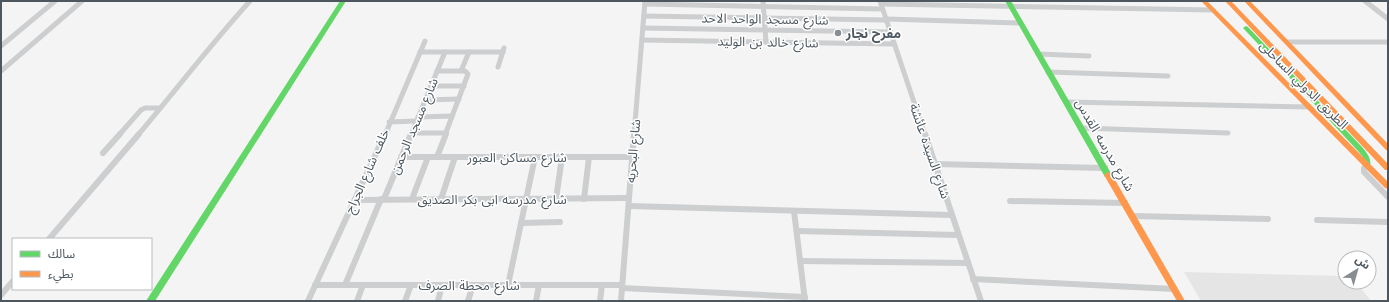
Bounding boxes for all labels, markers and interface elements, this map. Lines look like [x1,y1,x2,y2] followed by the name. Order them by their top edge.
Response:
[701,10,829,31] street label: شارع مسجد الواحد الاحد
[845,26,901,43] place label: مفرح نجار
[833,28,843,38] marker: مفرح نجار
[717,34,819,53] street label: شارع خالد بن الوليد
[1255,38,1351,134] street label: الطريق الدولي الساحلى
[387,76,444,178] street label: شارع مسجد الرحمن
[1070,96,1138,195] street label: شارع مدرسه القدس
[904,101,953,202] street label: شارع السيدة عائشة
[623,118,646,184] street label: شارع البحريه
[342,126,395,217] street label: خلف شارع الجراج
[466,150,567,168] street label: شارع مساكن العبور
[417,192,567,210] street label: شارع مدرسه ابى بكر الصديق
[12,238,152,290] legend
[48,247,75,261] text: سالك
[1337,250,1377,290] north arrow
[1353,253,1373,272] text: ش
[48,267,74,284] text: بطيء
[418,278,520,296] street label: شارع محطة الصرف

